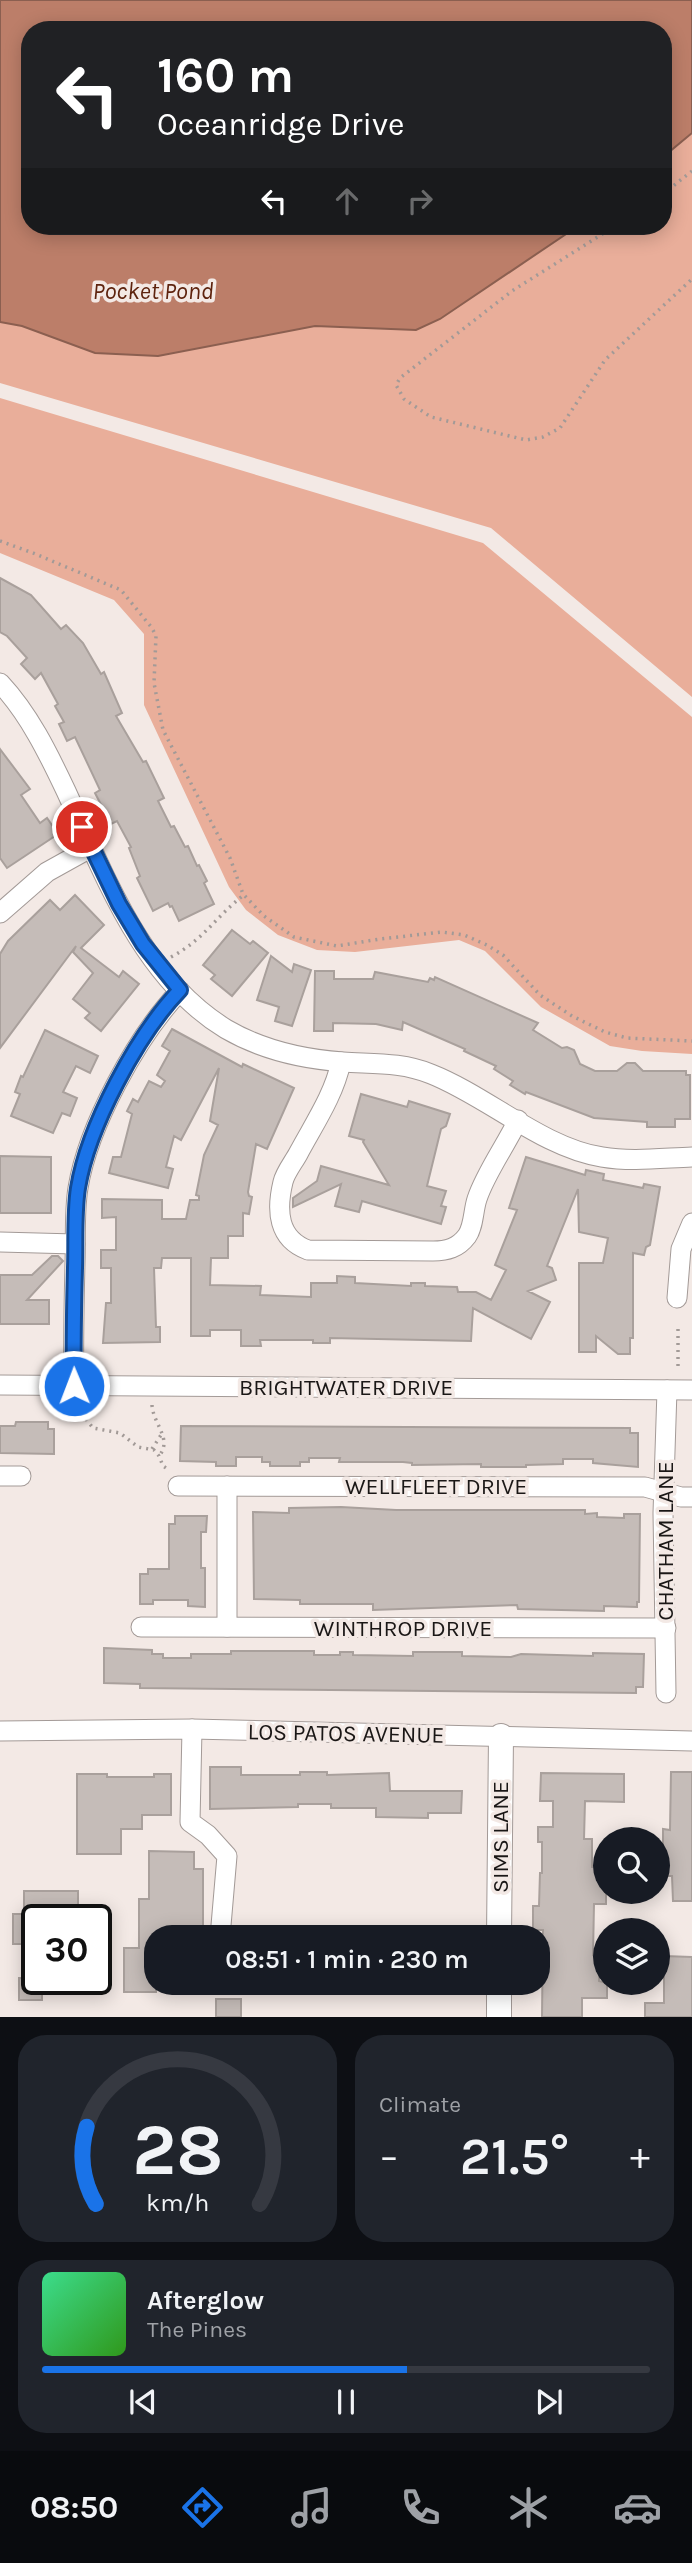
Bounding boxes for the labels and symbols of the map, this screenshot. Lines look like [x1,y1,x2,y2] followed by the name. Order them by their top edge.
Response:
[92,277,214,305] water label: Pocket Pond
[52,797,112,857] pin
[37,1349,111,1423] position arrow
[239,1374,453,1401] street label: BRIGHTWATER DRIVE
[652,1461,679,1621] street label: CHATHAM LANE
[345,1473,527,1500] street label: WELLFLEET DRIVE
[314,1615,492,1642] street label: WINTHROP DRIVE
[247,1718,445,1749] street label: LOS PATOS AVENUE
[487,1781,514,1893] street label: SIMS LANE
[21,1904,112,1995] speed limit sign: 30

